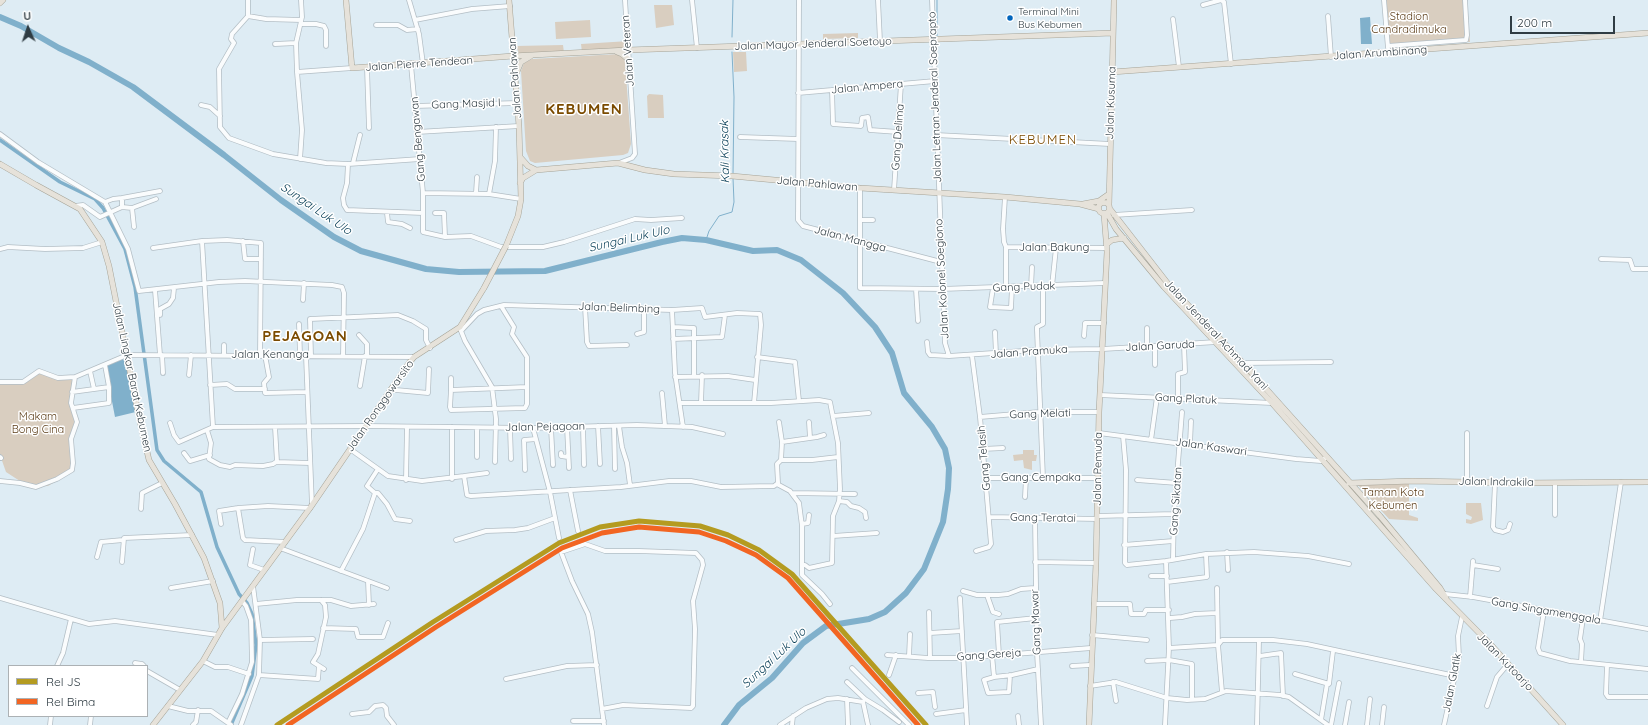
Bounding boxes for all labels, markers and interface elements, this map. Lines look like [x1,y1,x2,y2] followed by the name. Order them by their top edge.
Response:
[1018,6,1082,30] place label: Terminal Mini Bus Kebumen
[8,8,48,48] north arrow
[1512,8,1617,34] scale bar
[23,9,32,23] text: U
[1371,10,1447,36] park label: Stadion Candradimuka
[925,11,945,183] street label: Jalan Letnan Jenderal Soeprapto
[1005,13,1015,23] marker: Terminal Mini Bus Kebumen
[619,15,637,87] street label: Jalan Veteran
[1517,15,1552,30] text: 200 m
[734,35,892,53] street label: Jalan Mayor Jenderal Soetoyo
[506,37,524,119] street label: Jalan Pahlawan
[1332,43,1428,63] street label: Jalan Arumbinang
[365,54,473,74] street label: Jalan Pierre Tendean
[1103,66,1119,140] street label: Jalan Kusuma
[830,77,904,97] street label: Jalan Ampera
[408,96,428,182] street label: Gang Bengawan
[431,96,501,112] street label: Gang Masjid I
[545,100,623,118] district label: KEBUMEN
[889,103,907,171] street label: Gang Delima
[717,120,733,184] water label: Kali Krasak
[1009,132,1077,148] district label: KEBUMEN
[776,174,858,194] street label: Jalan Pahlawan
[278,180,354,238] water label: Sungai Luk Ulo
[932,219,952,339] street label: Jalan Kolonel Soegiono
[587,223,671,255] water label: Sungai Luk Ulo
[813,223,887,255] street label: Jalan Mangga
[1019,241,1089,255] street label: Jalan Bakung
[1161,277,1271,393] street label: Jalan Jenderal Achmad Yani
[992,279,1056,295] street label: Gang Pudak
[578,300,660,316] street label: Jalan Belimbing
[110,301,154,453] street label: Jalan Lingkar Barat Kebumen
[262,327,348,345] district label: PEJAGOAN
[1125,338,1195,354] street label: Jalan Garuda
[990,343,1068,361] street label: Jalan Pramuka
[231,348,309,362] street label: Jalan Kenanga
[343,358,417,454] street label: Jalan Ronggowarsito
[1155,391,1217,407] street label: Gang Platuk
[1009,406,1071,422] street label: Gang Melati
[12,410,64,436] park label: Makam Bong Cina
[505,420,585,434] street label: Jalan Pejagoan
[975,425,993,491] street label: Gang Telasih
[1091,432,1105,506] street label: Jalan Pemuda
[1174,435,1248,459] street label: Jalan Kaswari
[1167,466,1185,536] street label: Gang Sikatan
[1001,471,1081,485] street label: Gang Cempaka
[1458,475,1534,489] street label: Jalan Indrakila
[1362,486,1424,512] park label: Taman Kota Kebumen
[1010,511,1076,525] street label: Gang Teratai
[1028,589,1044,655] street label: Gang Mawar
[1490,595,1602,627] street label: Gang Singamenggala
[739,625,809,691] water label: Sungai Luk Ulo
[1474,630,1536,694] street label: Jalan Kutoarjo
[956,646,1022,664] street label: Gang Gereja
[1440,652,1464,714] street label: Jalan Glatik
[8,665,148,717] legend
[46,674,80,689] text: Rel JS
[46,694,95,709] text: Rel Bima

